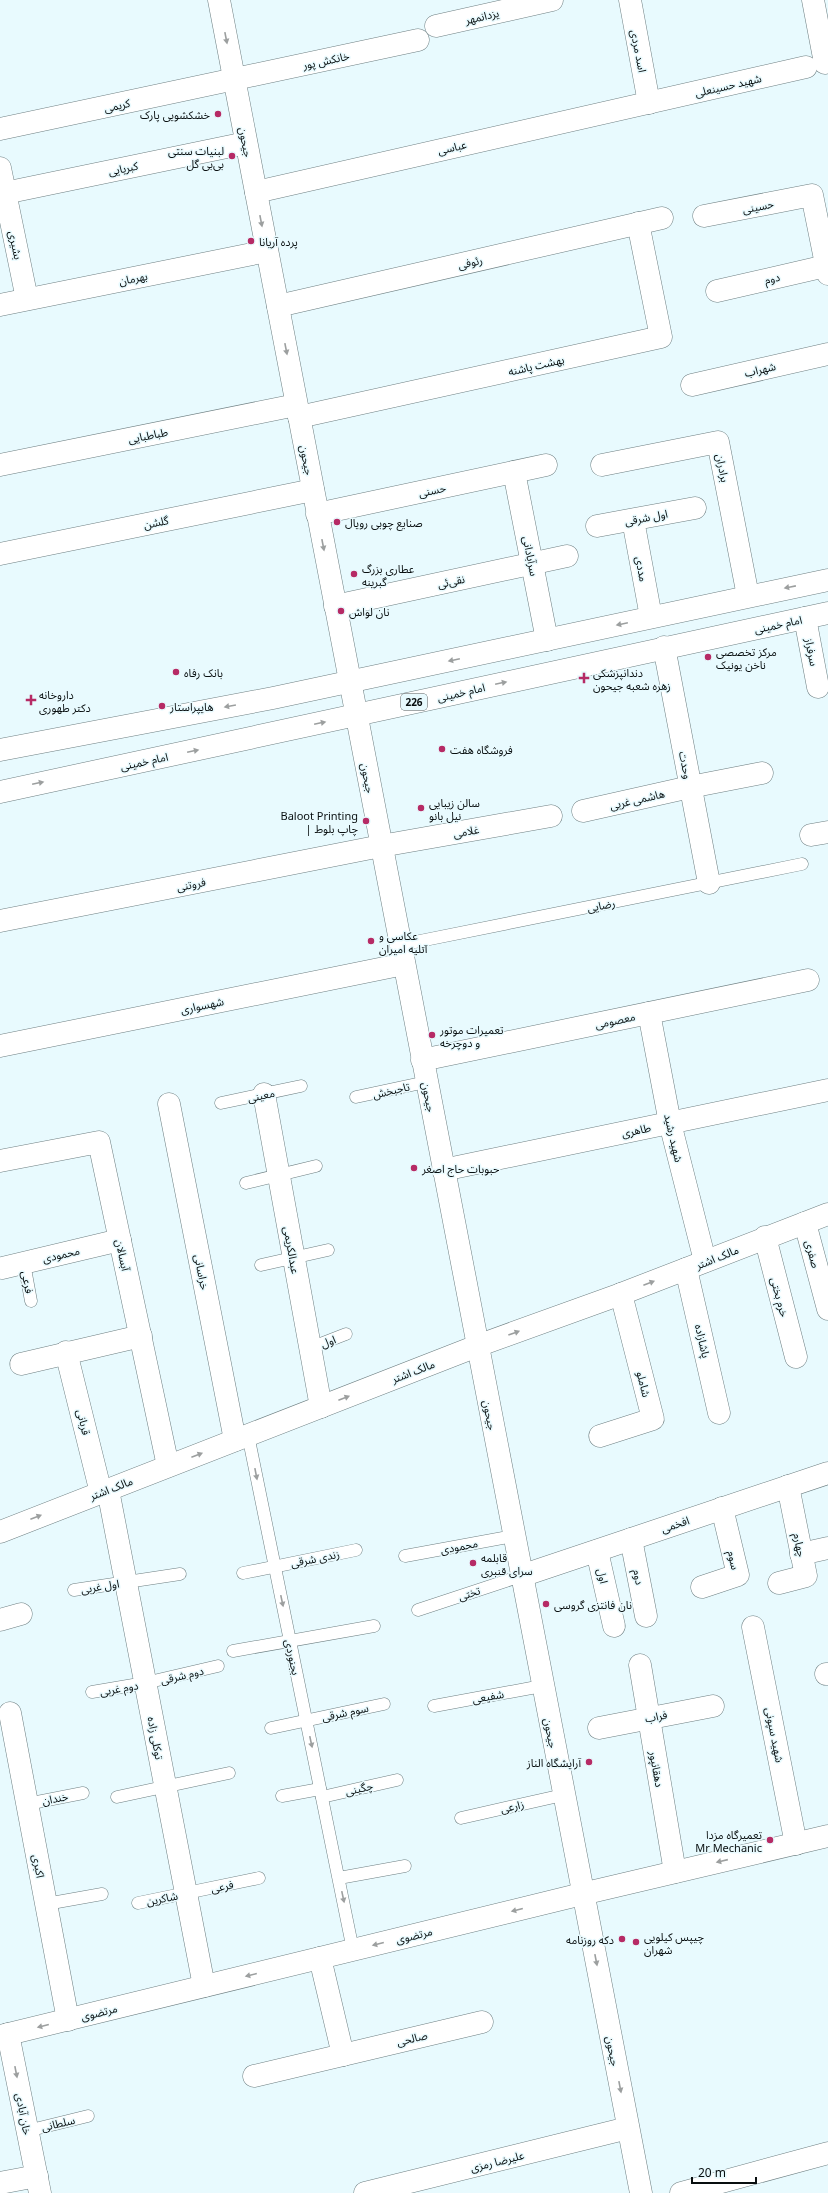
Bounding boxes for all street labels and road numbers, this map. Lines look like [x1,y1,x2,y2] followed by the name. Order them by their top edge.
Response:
[463,5,500,27] street label: یزدانمهر
[627,28,651,74] street label: اسد مردی
[300,48,352,74] street label: خانکش پور
[693,70,763,100] street label: شهید حسینعلی
[103,95,132,115] street label: کریمی
[236,126,256,159] street label: جیحون
[436,136,468,158] street label: عباسی
[107,157,140,179] street label: کبریایی
[741,196,776,216] street label: حسینی
[6,229,26,261] street label: بشیری
[456,252,484,272] street label: رئوفی
[117,268,149,288] street label: بهرمان
[763,269,781,288] street label: دوم
[507,351,566,380] street label: بهشت پاشنه
[743,358,778,380] street label: شهراب
[127,424,169,446] street label: طباطبایی
[297,444,317,477] street label: جیحون
[713,452,733,484] street label: برادران
[417,480,448,500] street label: حسنی
[623,505,669,529] street label: اول شرقی
[142,512,170,532] street label: گلشن
[520,535,542,578] street label: سرآبادانی
[632,555,652,583] street label: مددی
[436,571,466,591] street label: نقی‌ئی
[753,612,804,637] street label: امام خمینی
[802,636,822,668] street label: سرفراز
[436,679,487,706] street label: امام خمینی
[401,694,427,710] road number: 226
[119,749,170,774] street label: امام خمینی
[676,750,696,780] street label: وحدت
[358,762,378,795] street label: جیحون
[608,785,666,813] street label: هاشمی غربی
[452,821,481,841] street label: غلامی
[175,874,207,894] street label: فروتنی
[586,895,616,915] street label: رضایی
[179,993,225,1017] street label: شهسواری
[593,1008,637,1032] street label: معصومی
[371,1078,411,1102] street label: تاجبخش
[419,1081,439,1114] street label: جیحون
[246,1085,276,1105] street label: معینی
[661,1112,687,1164] street label: شهید رشید
[620,1120,652,1140] street label: طاهری
[280,1225,304,1275] street label: عبدالکریمی
[112,1238,134,1273] street label: آبسالان
[802,1238,824,1270] street label: صفری
[41,1242,81,1266] street label: محمودی
[692,1242,741,1273] street label: مالک اشتر
[191,1253,213,1292] street label: خراسانی
[18,1269,38,1295] street label: فرعی
[767,1275,793,1319] street label: خرم بختی
[691,1323,714,1360] street label: پاشازاده
[318,1331,338,1351] street label: اول
[388,1356,437,1386] street label: مالک اشتر
[634,1370,655,1399] street label: شاملو
[480,1399,500,1432] street label: جیحون
[74,1407,94,1437] street label: قربانی
[86,1473,135,1503] street label: مالک اشتر
[659,1512,691,1536] street label: افخمی
[789,1532,810,1559] street label: چهارم
[439,1535,479,1557] street label: محمودی
[289,1546,341,1570] street label: زندی شرقی
[724,1549,744,1572] street label: سوم
[594,1567,612,1585] street label: اول
[629,1568,648,1586] street label: دوم
[80,1576,120,1596] street label: اول غربی
[456,1582,482,1604] street label: تختی
[282,1638,304,1676] street label: بجنوردی
[159,1663,205,1688] street label: دوم شرقی
[99,1677,140,1700] street label: دوم غربی
[471,1686,505,1706] street label: شفیعی
[320,1700,370,1725] street label: سوم شرقی
[644,1706,669,1726] street label: فراب
[761,1706,788,1764] street label: شهید سپونی
[145,1715,167,1761] street label: توکلی زاده
[541,1717,561,1750] street label: جیحون
[645,1749,668,1788] street label: دهقانپور
[344,1777,375,1799] street label: چگینی
[41,1788,70,1808] street label: خندان
[499,1796,525,1816] street label: زارعی
[29,1853,49,1879] street label: اکبری
[209,1876,235,1896] street label: فرعی
[145,1888,179,1908] street label: شاکرین
[394,1923,434,1947] street label: مرتضوی
[79,2000,119,2024] street label: مرتضوی
[395,2027,429,2049] street label: صالحی
[603,2035,623,2068] street label: جیحون
[13,2092,36,2137] street label: خان آبادی
[40,2112,77,2134] street label: سلطانی
[468,2147,526,2175] street label: علیرضا رمزی

